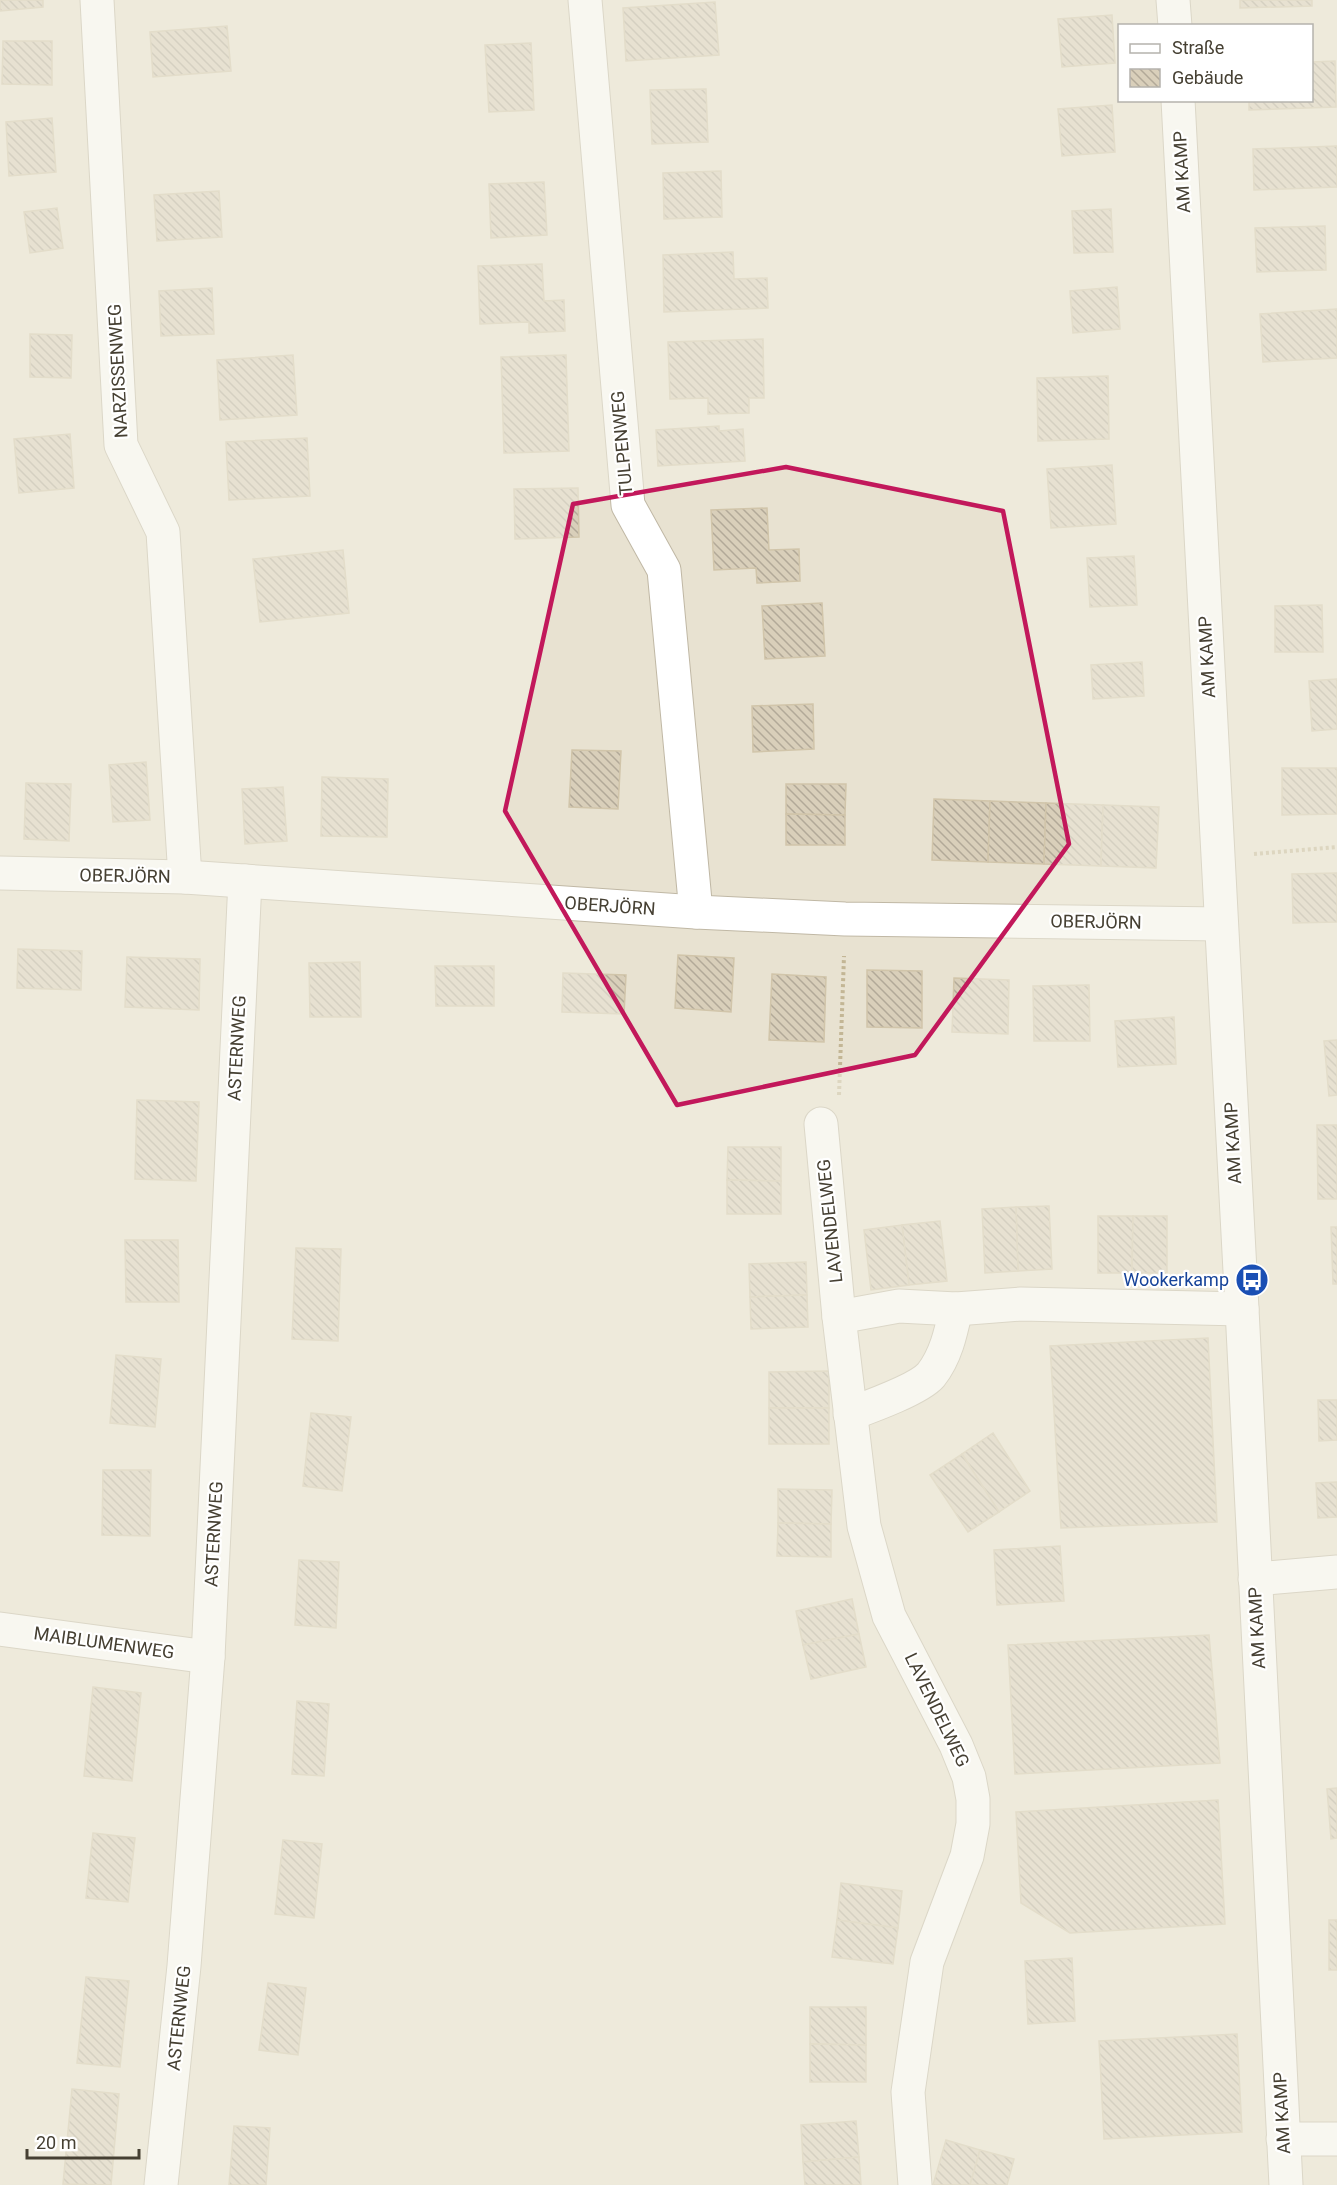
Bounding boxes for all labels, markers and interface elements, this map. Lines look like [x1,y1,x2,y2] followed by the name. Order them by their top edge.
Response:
[1118,24,1313,102] legend
[1172,37,1224,58] text: Straße
[1172,67,1243,88] text: Gebäude
[1169,131,1194,214] street label: AM KAMP
[103,303,132,439] street label: NARZISSENWEG
[606,390,637,496] street label: TULPENWEG
[1194,616,1219,699] street label: AM KAMP
[79,864,171,887] street label: OBERJÖRN
[564,892,656,919] street label: OBERJÖRN
[1050,910,1142,933] street label: OBERJÖRN
[223,995,250,1101] street label: ASTERNWEG
[1220,1102,1245,1185] street label: AM KAMP
[813,1158,846,1284] street label: LAVENDELWEG
[1234,1262,1270,1298] bus stop icon: Wookerkamp
[1123,1269,1229,1290] place label: Wookerkamp
[200,1481,227,1587] street label: ASTERNWEG
[1244,1587,1269,1670] street label: AM KAMP
[32,1622,176,1663] street label: MAIBLUMENWEG
[901,1649,974,1770] street label: LAVENDELWEG
[163,1964,194,2072] street label: ASTERNWEG
[1269,2072,1294,2155] street label: AM KAMP
[27,2122,140,2160] scale bar
[36,2132,76,2153] text: 20 m

